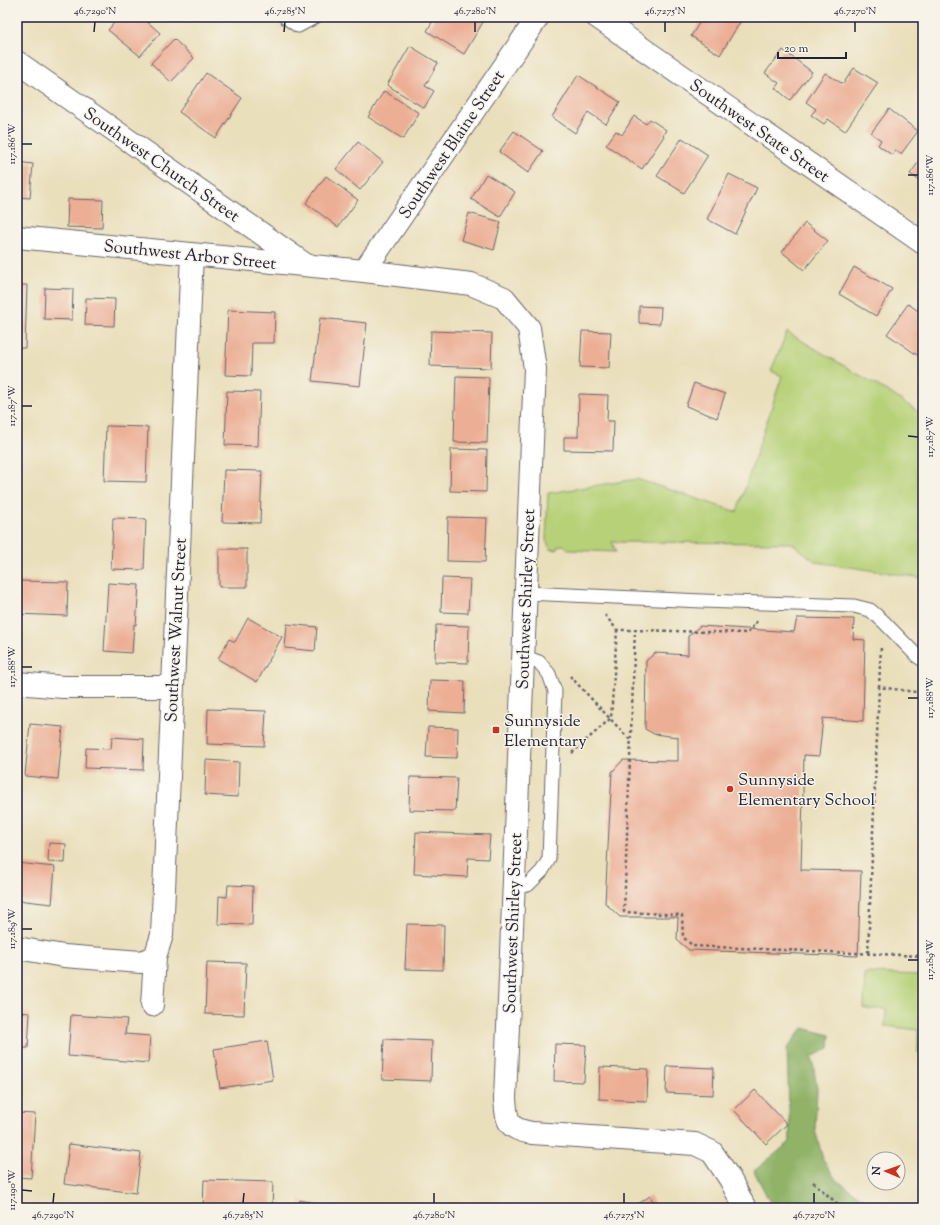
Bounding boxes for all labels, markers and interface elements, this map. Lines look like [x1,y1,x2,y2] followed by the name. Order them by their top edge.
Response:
[74,4,116,19] text: 46.7290°N
[265,4,305,19] text: 46.7285°N
[454,4,496,19] text: 46.7280°N
[645,4,685,19] text: 46.7275°N
[834,4,876,19] text: 46.7270°N
[778,34,846,60] scale bar
[784,40,809,58] text: 20 m
[394,66,511,224] street label: Southwest Blaine Street
[684,74,834,189] street label: Southwest State Street
[78,102,244,229] street label: Southwest Church Street
[5,124,20,164] text: 117.186°W
[923,155,938,195] text: 117.186°W
[102,235,277,277] street label: Southwest Arbor Street
[5,386,20,426] text: 117.187°W
[923,417,938,457] text: 117.187°W
[512,508,542,690] street label: Southwest Shirley Street
[160,537,194,723] street label: Southwest Walnut Street
[5,647,20,687] text: 117.188°W
[923,678,938,718] text: 117.188°W
[504,710,587,754] place label: Sunnyside Elementary
[491,725,501,735] marker: Sunnyside Elementary
[738,769,875,813] place label: Sunnyside Elementary School
[725,784,735,794] marker: Sunnyside Elementary School
[499,832,529,1014] street label: Southwest Shirley Street
[5,909,20,949] text: 117.189°W
[923,940,938,980] text: 117.189°W
[866,1151,906,1191] north arrow
[869,1166,885,1176] text: N
[5,1170,20,1210] text: 117.190°W
[32,1208,74,1223] text: 46.7290°N
[223,1208,263,1223] text: 46.7285°N
[413,1208,455,1223] text: 46.7280°N
[604,1208,644,1223] text: 46.7275°N
[793,1208,835,1223] text: 46.7270°N

